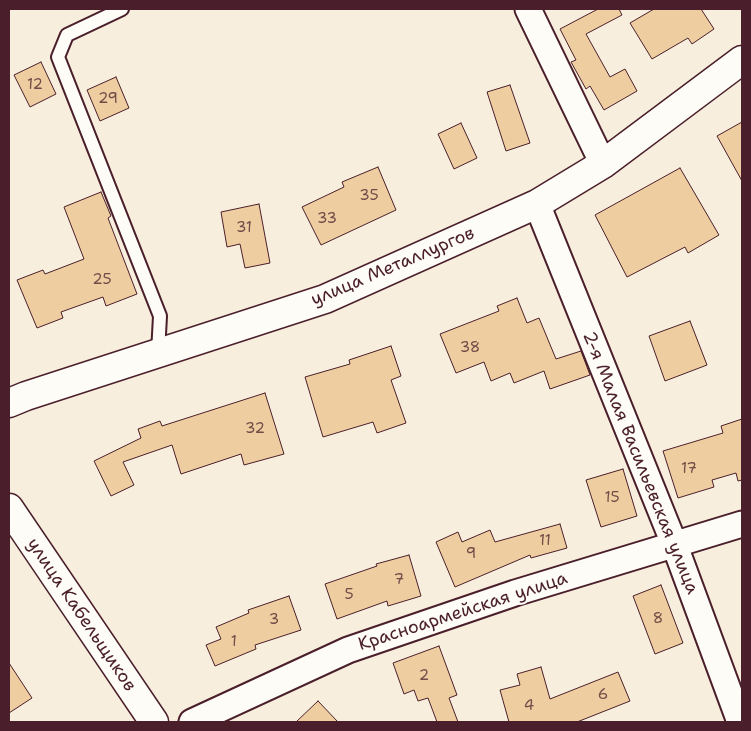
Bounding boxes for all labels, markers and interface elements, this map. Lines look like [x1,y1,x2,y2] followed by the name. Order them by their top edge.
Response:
[27,76,43,94] house number: 12
[98,90,118,108] house number: 29
[359,187,379,205] house number: 35
[317,210,337,228] house number: 33
[236,219,252,237] house number: 31
[308,223,478,311] street label: улица Металлургов
[92,271,112,289] house number: 25
[577,328,703,598] street label: 2-я Малая Васильевская улица
[460,339,480,357] house number: 38
[245,420,265,438] house number: 32
[681,460,697,478] house number: 17
[604,489,620,507] house number: 15
[539,532,551,550] house number: 11
[22,534,140,696] street label: улица Кабельщиков
[466,545,476,563] house number: 9
[356,568,570,656] street label: Красноармейская улица
[394,571,404,589] house number: 7
[344,586,354,604] house number: 5
[653,610,663,628] house number: 8
[269,611,279,629] house number: 3
[231,633,237,651] house number: 1
[419,667,429,685] house number: 2
[598,686,608,704] house number: 6
[524,697,534,715] house number: 4

